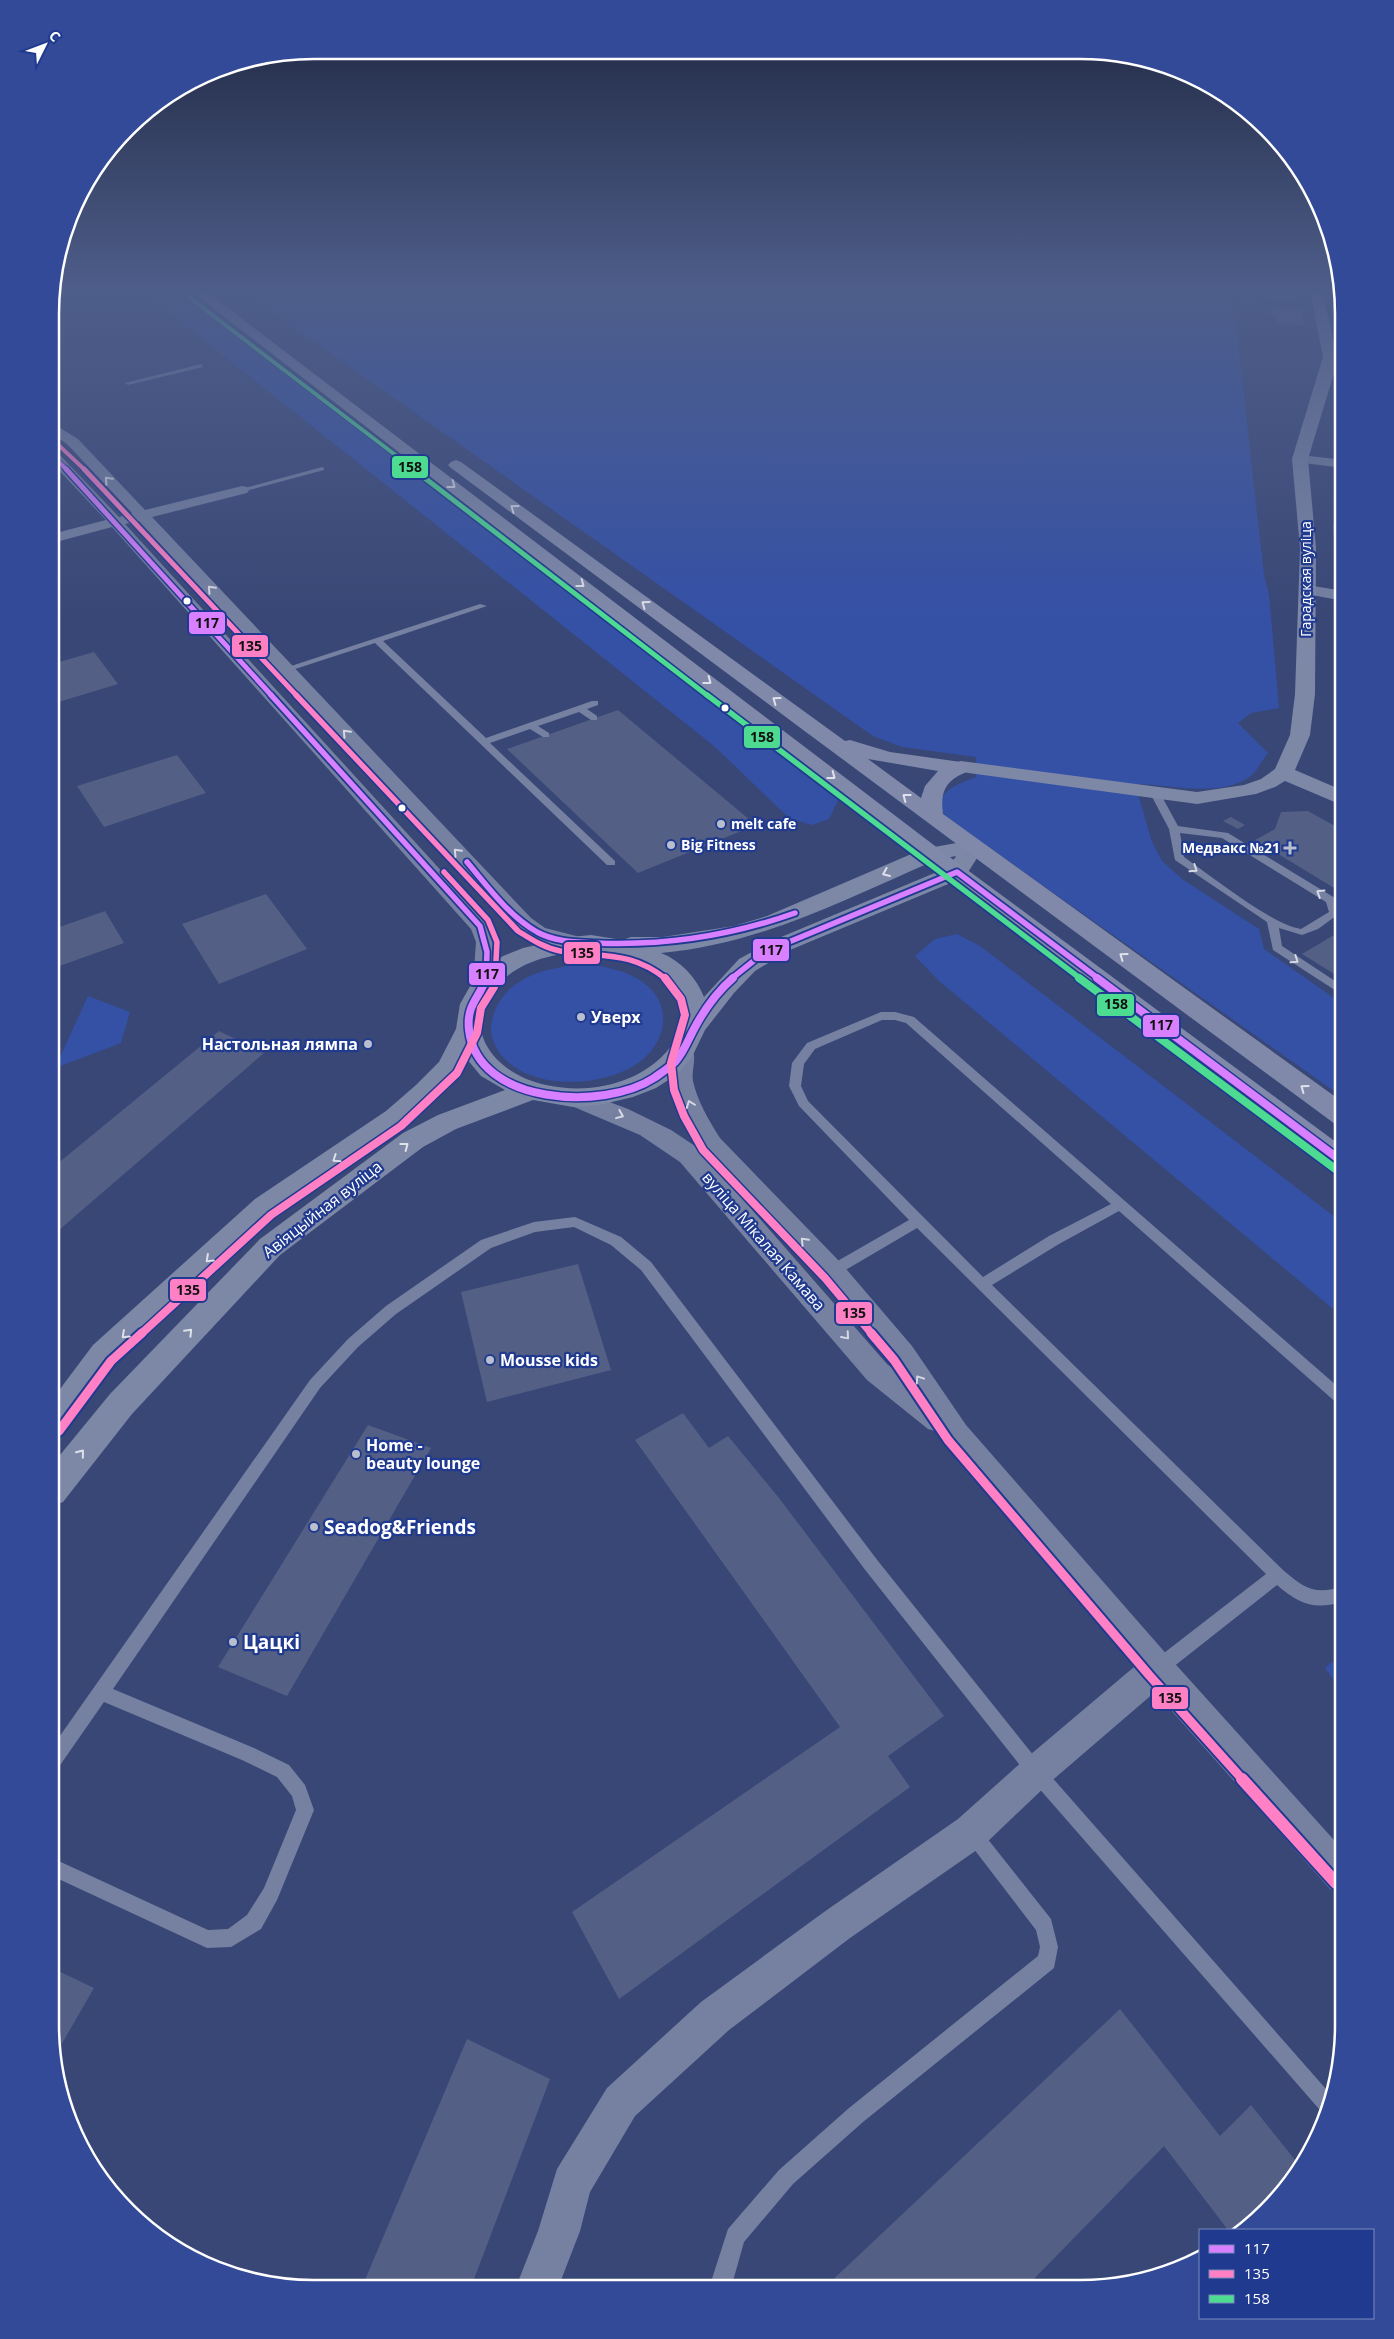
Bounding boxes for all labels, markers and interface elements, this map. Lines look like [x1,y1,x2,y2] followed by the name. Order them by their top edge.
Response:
[20,20,70,70] north arrow
[45,26,65,46] text: С
[391,455,429,479] line badge: 158
[398,457,422,476] text: 158
[105,476,114,485] one-way arrow
[447,480,456,489] one-way arrow
[511,505,520,513] one-way arrow
[1296,521,1315,637] street label: Гарадская вуліца
[575,579,584,587] one-way arrow
[208,586,217,595] one-way arrow
[182,596,192,606] unlabelled marker
[642,601,651,609] one-way arrow
[188,611,226,635] line badge: 117
[195,613,219,632] text: 117
[231,634,269,658] line badge: 135
[238,636,262,655] text: 135
[702,675,712,684] one-way arrow
[772,697,782,706] one-way arrow
[720,703,730,713] unlabelled marker
[743,725,781,749] line badge: 158
[750,727,774,746] text: 158
[343,730,352,739] one-way arrow
[826,770,835,778] one-way arrow
[903,795,912,803] one-way arrow
[397,803,407,813] unlabelled marker
[731,814,796,833] place label: melt cafe
[715,818,727,830] marker: melt cafe
[681,835,756,854] place label: Big Fitness
[1182,838,1280,857] place label: Медвакс №21
[665,839,677,851] marker: Big Fitness
[1284,842,1296,854] marker: Медвакс №21
[454,848,463,857] one-way arrow
[1189,863,1198,872] one-way arrow
[882,867,891,878] one-way arrow
[1316,890,1325,900] one-way arrow
[752,938,790,962] line badge: 117
[759,940,783,959] text: 117
[563,941,601,965] line badge: 135
[570,943,594,962] text: 135
[1119,953,1129,962] one-way arrow
[1290,954,1299,963] one-way arrow
[468,962,506,986] line badge: 117
[475,964,499,983] text: 117
[1096,993,1135,1017] line badge: 158
[1104,994,1128,1013] text: 158
[591,1006,641,1028] place label: Уверх
[575,1011,587,1023] marker: Уверх
[1142,1014,1180,1038] line badge: 117
[1149,1015,1173,1034] text: 117
[202,1033,358,1055] place label: Настольная лямпа
[362,1038,374,1050] marker: Настольная лямпа
[1301,1086,1310,1094] one-way arrow
[686,1100,696,1109] one-way arrow
[615,1109,624,1119] one-way arrow
[399,1144,408,1152] one-way arrow
[332,1153,342,1162] one-way arrow
[258,1155,386,1263] street label: Авіяцыйная вуліца
[697,1167,831,1315] street label: вуліца Мікалая Камава
[801,1238,810,1247] one-way arrow
[205,1253,214,1262] one-way arrow
[169,1278,207,1302] line badge: 135
[176,1280,200,1299] text: 135
[835,1301,873,1325] line badge: 135
[842,1303,866,1322] text: 135
[183,1328,192,1337] one-way arrow
[122,1329,131,1338] one-way arrow
[840,1331,849,1340] one-way arrow
[500,1349,598,1371] place label: Mousse kids
[484,1354,496,1366] marker: Mousse kids
[916,1376,925,1385] one-way arrow
[366,1434,480,1474] place label: Home - beauty lounge
[350,1448,362,1460] marker: Home - beauty lounge
[76,1449,85,1458] one-way arrow
[324,1514,476,1540] place label: Seadog&Friends
[308,1521,320,1533] marker: Seadog&Friends
[243,1629,300,1655] place label: Цацкi
[227,1636,239,1648] marker: Цацкi
[1151,1686,1189,1710] line badge: 135
[1158,1688,1182,1707] text: 135
[1199,2229,1374,2319] legend
[1244,2238,1270,2258] text: 117
[1244,2263,1270,2283] text: 135
[1244,2288,1270,2308] text: 158

